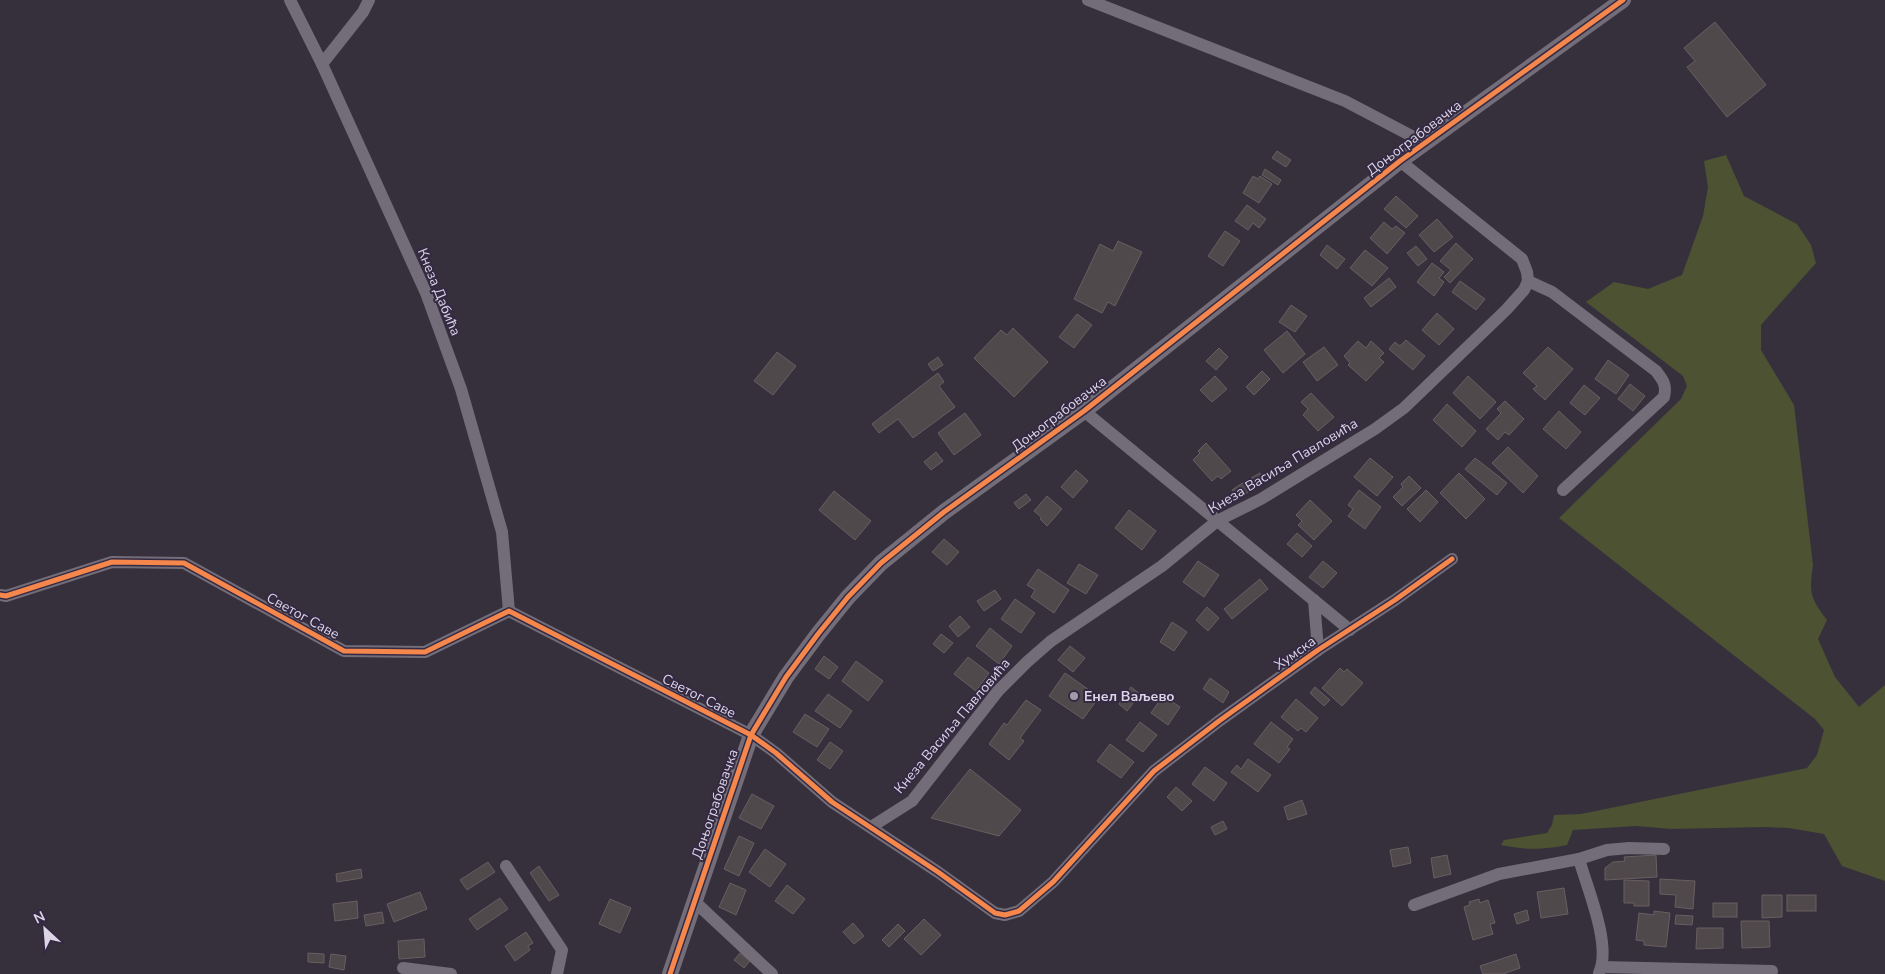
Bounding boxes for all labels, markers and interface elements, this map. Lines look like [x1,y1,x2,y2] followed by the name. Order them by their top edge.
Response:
[1362,96,1466,180] street label: Доњограбовачка
[413,245,465,339] street label: Кнеза Дабића
[1007,372,1111,456] street label: Доњограбовачка
[1205,414,1361,518] street label: Кнеза Васиља Павловића
[263,588,343,644] street label: Светог Саве
[1270,632,1320,674] street label: Хумска
[890,654,1014,798] street label: Кнеза Васиља Павловића
[659,669,739,723] street label: Светог Саве
[1084,687,1175,706] place label: Енел Ваљево
[1068,690,1080,702] marker: Енел Ваљево
[687,747,743,861] street label: Доњограбовачка
[20,904,70,954] north arrow
[31,907,48,929] text: N

